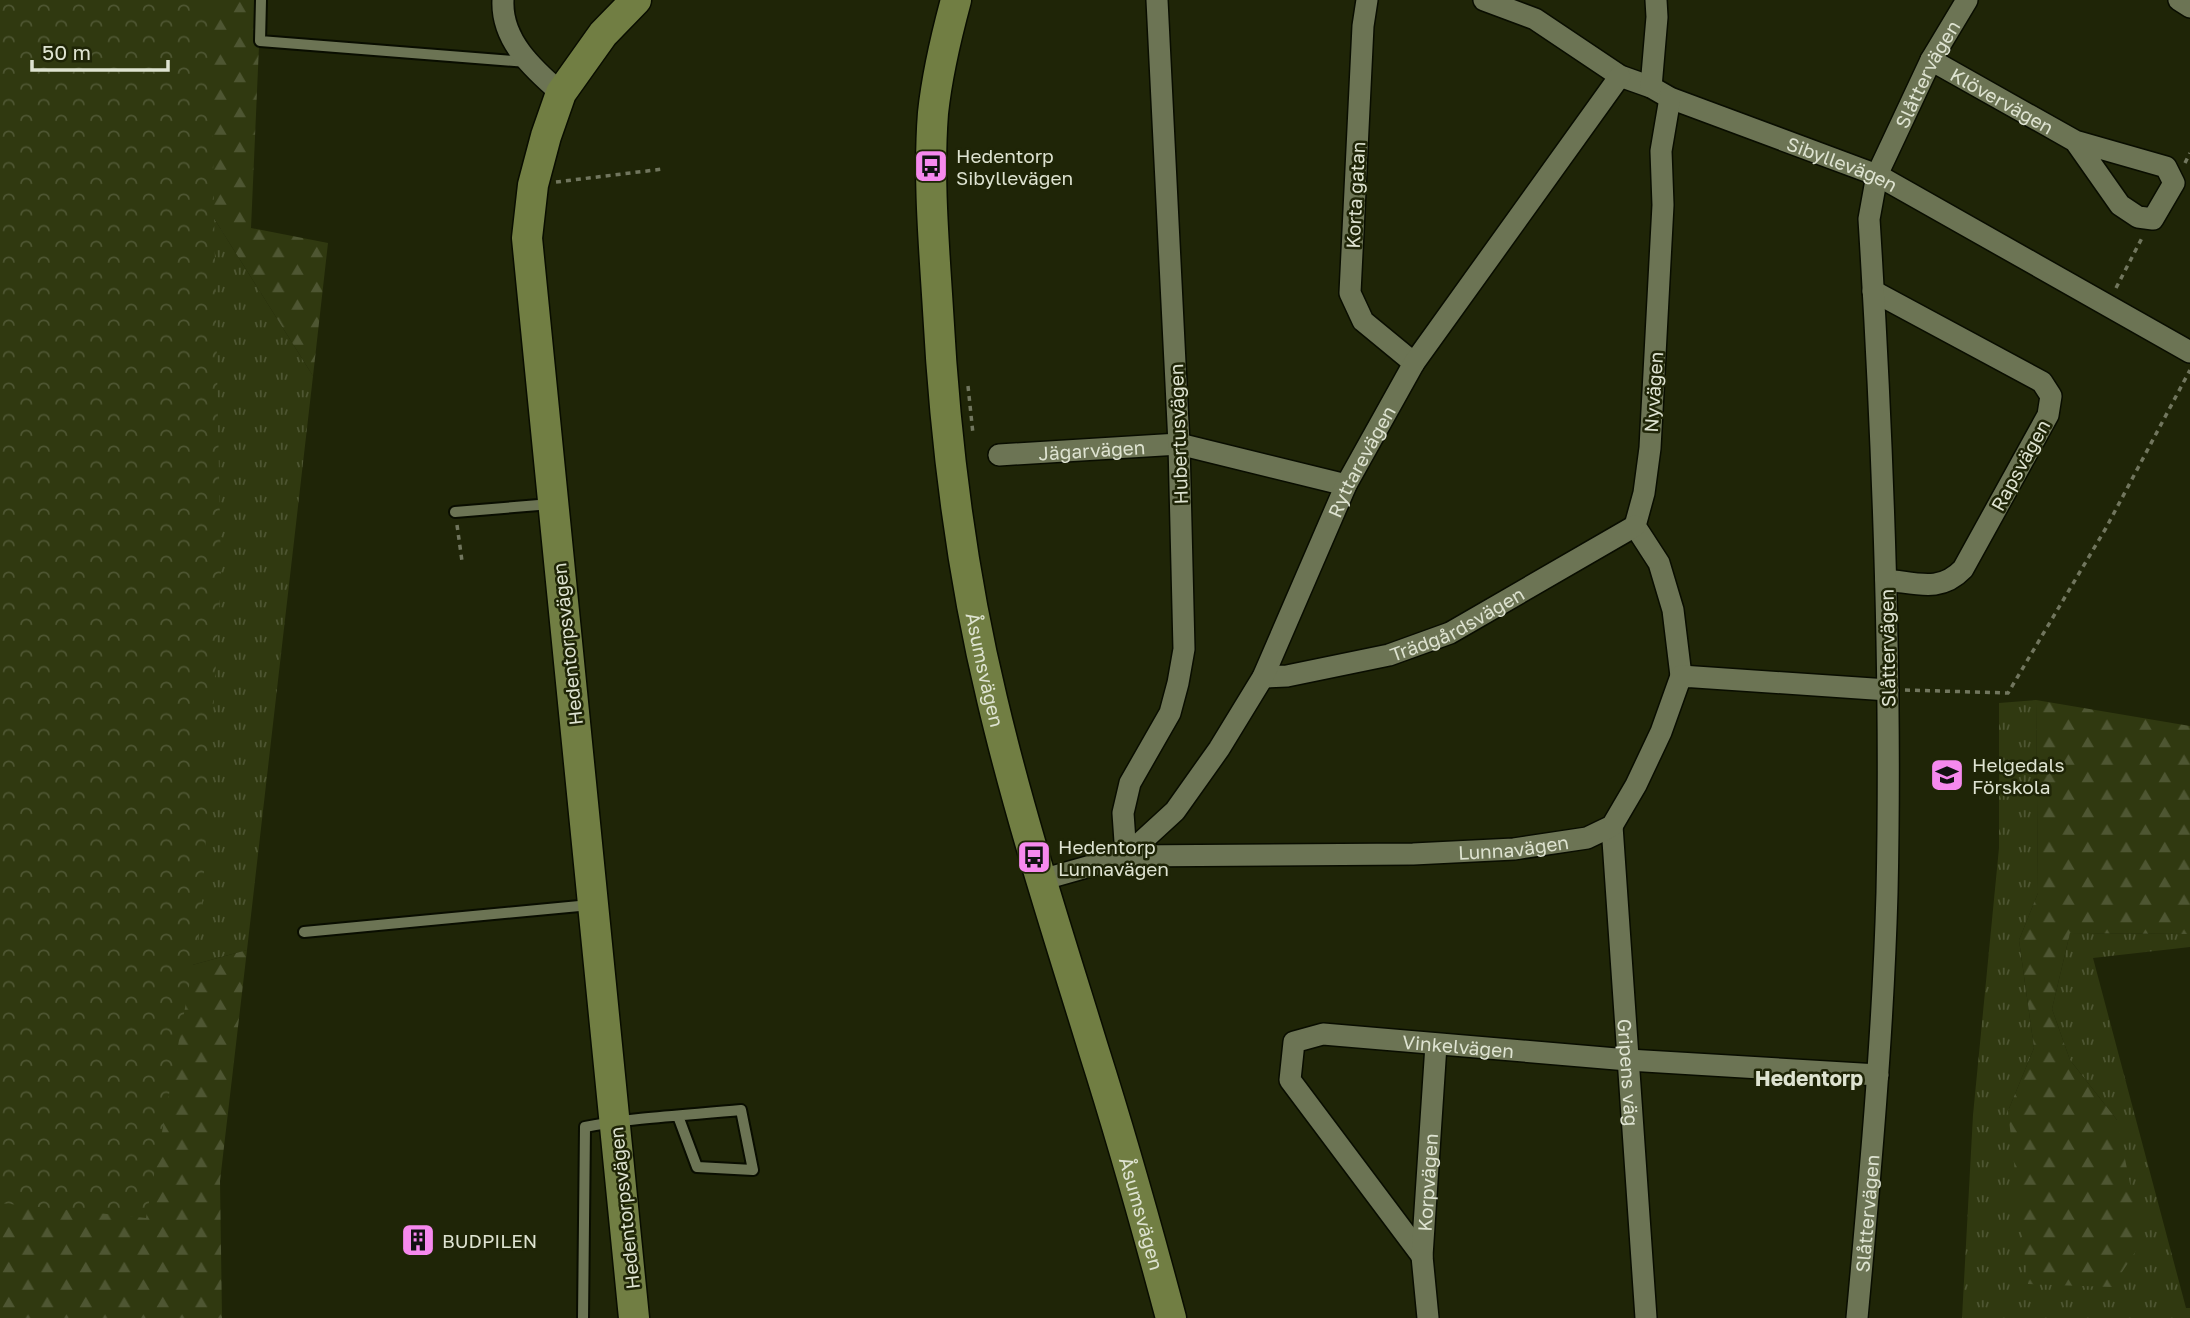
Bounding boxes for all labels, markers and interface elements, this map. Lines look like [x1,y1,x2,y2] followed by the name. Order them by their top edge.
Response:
[1889,16,1964,131] street label: Slåttervägen
[32,28,168,72] scale bar
[42,39,91,65] text: 50 m
[1947,62,2058,138] street label: Klövervägen
[1784,131,1902,196] street label: Sibyllevägen
[1341,141,1369,249] street label: Korta gatan
[956,144,1073,189] place label: Hedentorp Sibyllevägen
[912,147,950,185] bus stop icon: Hedentorp Sibyllevägen
[1639,351,1667,433] street label: Nyvägen
[1164,363,1192,505] street label: Hubertusvägen
[1322,401,1400,521] street label: Ryttarevägen
[1986,415,2054,515] street label: Rapsvägen
[1038,435,1146,464] street label: Jägarvägen
[547,562,587,726] street label: Hedentorpsvägen
[1387,581,1528,665] street label: Trädgårdsvägen
[1874,589,1900,707] street label: Slåttervägen
[962,611,1010,729] street label: Åsumsvägen
[1972,753,2065,798] place label: Helgedals Förskola
[1928,756,1966,794] school or university icon: Helgedals Förskola
[1457,829,1570,863] street label: Lunnavägen
[1058,835,1169,880] place label: Hedentorp Lunnavägen
[1015,838,1053,876] bus stop icon: Hedentorp Lunnavägen
[1614,1018,1644,1127] street label: Gripens väg
[1401,1029,1515,1062] street label: Vinkelvägen
[1755,1065,1863,1091] district label: Hedentorp
[604,1126,644,1290] street label: Hedentorpsvägen
[1412,1133,1442,1232] street label: Korpvägen
[1115,1154,1169,1273] street label: Åsumsvägen
[1850,1154,1883,1273] street label: Slåttervägen
[399,1221,437,1259] building icon: BUDPILEN
[442,1229,537,1252] place label: BUDPILEN

